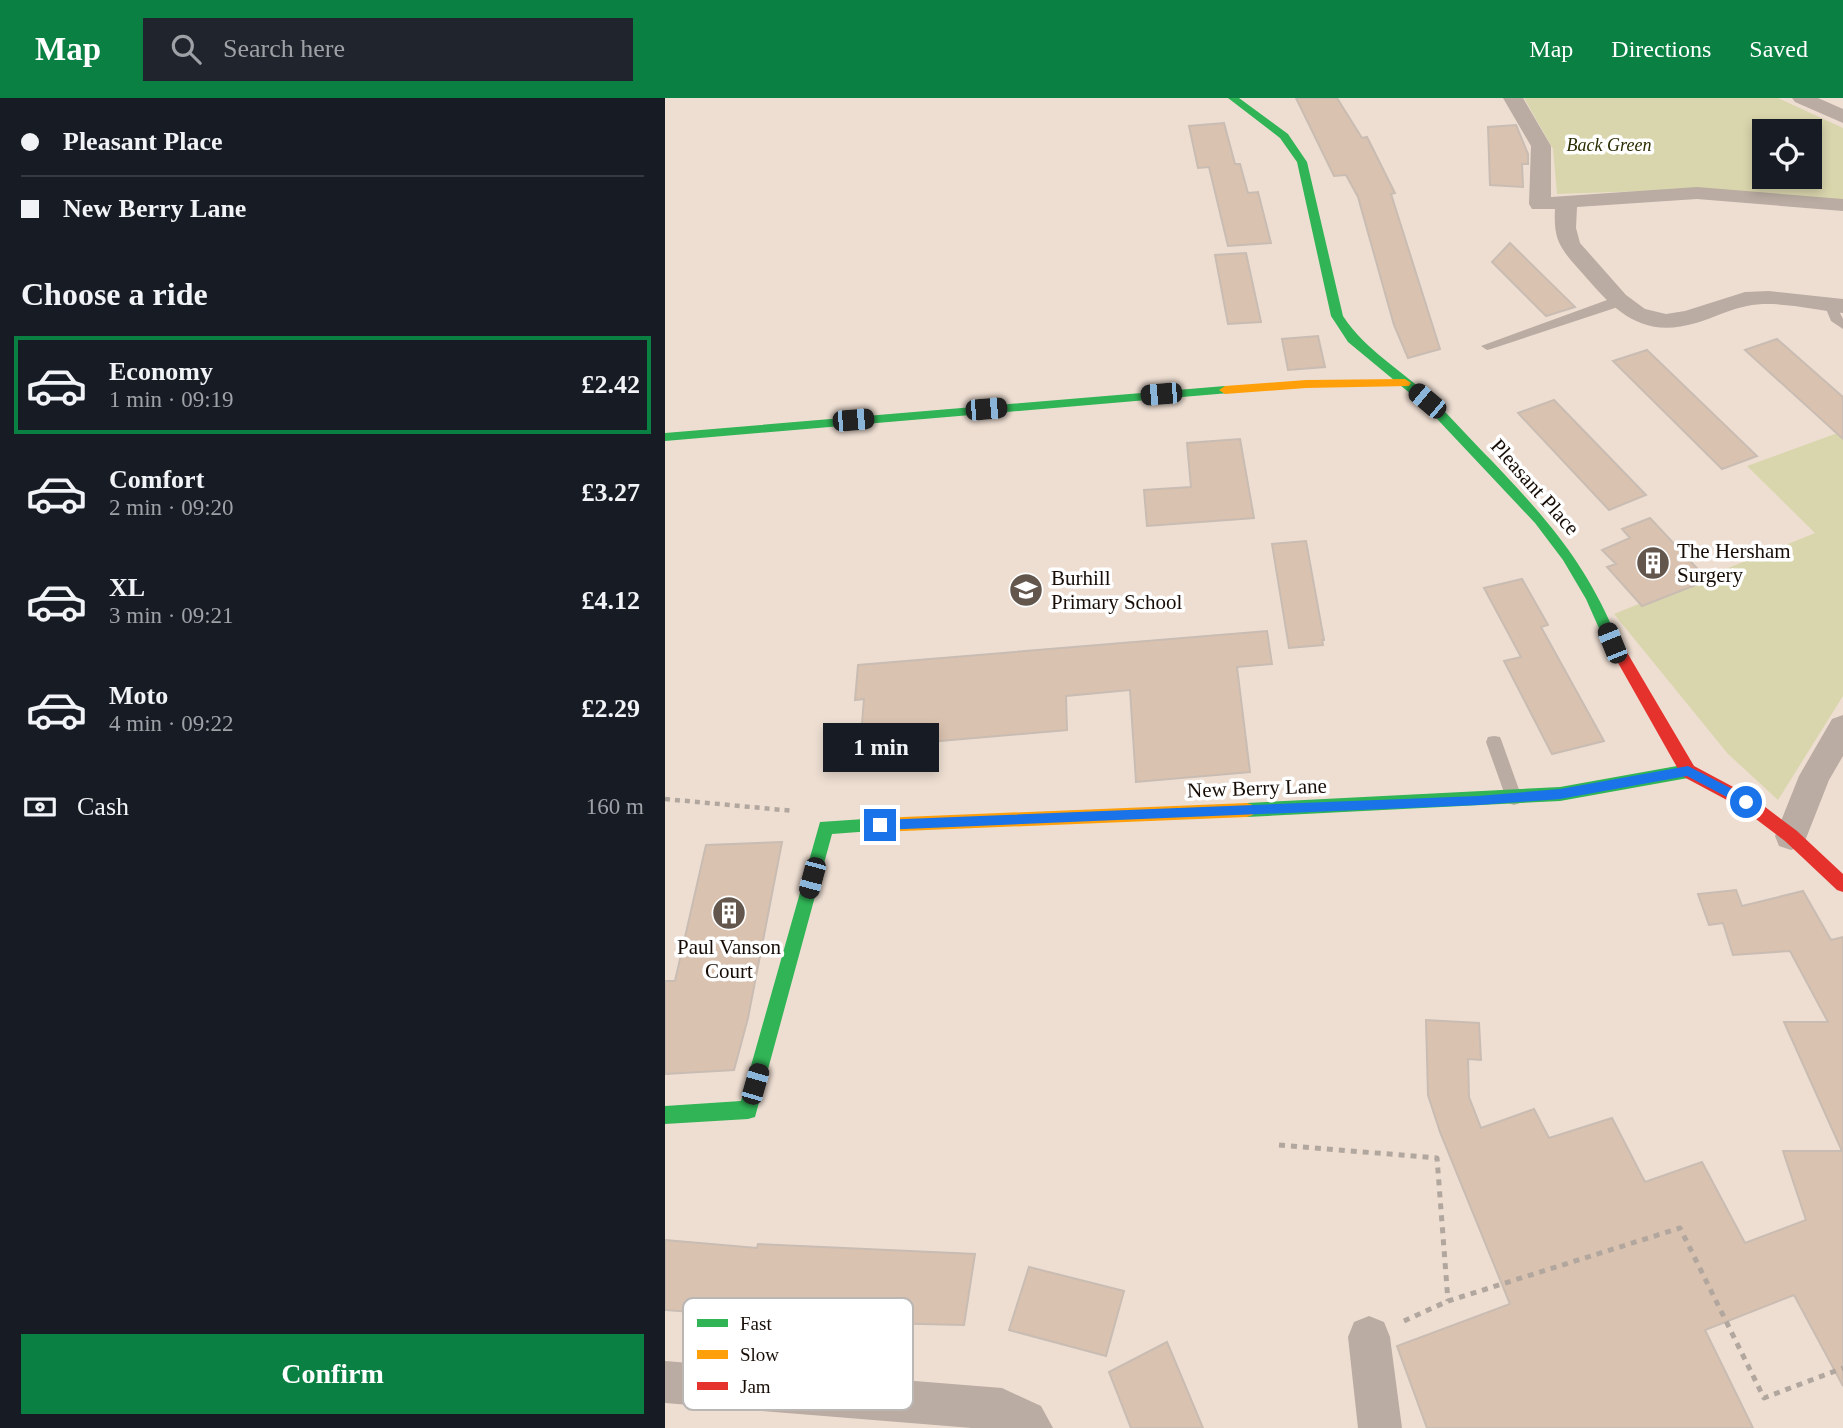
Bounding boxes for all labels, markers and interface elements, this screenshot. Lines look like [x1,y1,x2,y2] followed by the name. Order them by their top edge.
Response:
[143,18,633,81] search box
[167,30,205,68] icon: search
[35,31,101,67] text: Map
[223,34,345,63] text: Search here
[1529,36,1573,62] text: Map
[1611,36,1711,62] text: Directions
[1749,36,1808,62] text: Saved
[1752,119,1822,189] map controls
[1752,119,1822,189] button: locate
[63,127,223,156] text: Pleasant Place
[1567,135,1651,155] park label: Back Green
[63,194,246,223] text: New Berry Lane
[21,276,208,312] text: Choose a ride
[25,354,88,417] icon: car
[109,357,213,386] text: Economy
[582,370,640,399] text: £2.42
[1405,379,1450,423] car
[1140,382,1183,406] car
[109,387,234,412] text: 1 min · 09:19
[965,397,1008,421] car
[832,408,875,432] car
[1486,434,1584,540] street label: Pleasant Place
[25,462,88,525] icon: car
[109,465,204,494] text: Comfort
[582,478,640,507] text: £3.27
[109,495,234,520] text: 2 min · 09:20
[1677,539,1791,587] place label: The Hersham Surgery
[1634,544,1672,582] building icon: The Hersham Surgery
[1051,566,1182,614] place label: Burhill Primary School
[25,570,88,633] icon: car
[1007,571,1045,609] school or university icon: Burhill Primary School
[109,573,145,602] text: XL
[582,586,640,615] text: £4.12
[109,603,234,628] text: 3 min · 09:21
[1595,620,1630,666] car
[25,678,88,741] icon: car
[109,681,168,710] text: Moto
[582,694,640,723] text: £2.29
[109,711,234,736] text: 4 min · 09:22
[822,724,938,772] callout: 1 min
[853,735,909,760] text: 1 min
[1187,774,1327,802] street label: New Berry Lane
[1730,786,1762,818] route start
[21,788,59,826] icon: cash
[77,792,129,821] text: Cash
[586,794,644,819] text: 160 m
[864,809,896,841] route end
[797,855,828,901] car
[710,894,748,932] building icon: Paul Vanson Court
[677,935,782,983] place label: Paul Vanson Court
[740,1061,771,1107] car
[683,1298,913,1410] legend
[740,1313,772,1334] text: Fast
[21,1334,644,1414] button: Confirm
[740,1344,779,1365] text: Slow
[740,1376,771,1397] text: Jam

